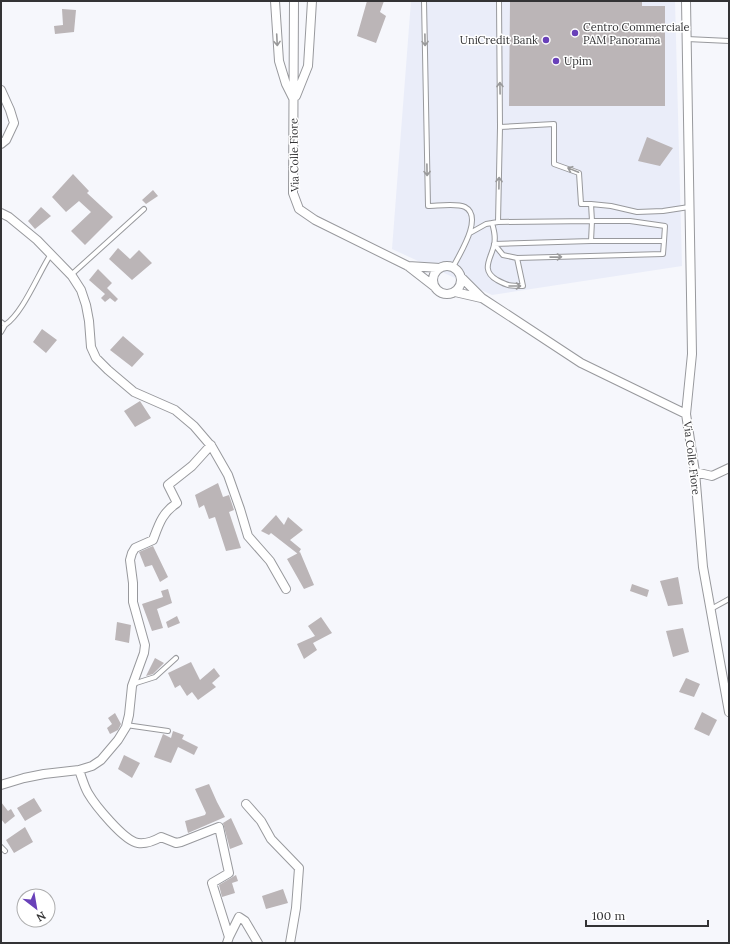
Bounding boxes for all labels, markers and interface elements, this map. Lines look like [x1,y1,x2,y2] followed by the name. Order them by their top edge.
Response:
[583,20,690,47] place label: Centro Commerciale PAM Panorama
[570,28,580,38] marker: Centro Commerciale PAM Panorama
[274,33,281,46] one-way arrow
[421,33,429,46] one-way arrow
[460,33,538,47] place label: UniCredit Bank
[541,35,551,45] marker: UniCredit Bank
[564,54,592,68] place label: Upim
[551,56,561,66] marker: Upim
[496,82,504,95] one-way arrow
[286,118,302,193] street label: Via Colle Fiore
[423,163,431,176] one-way arrow
[567,165,579,173] one-way arrow
[495,177,503,190] one-way arrow
[549,253,562,261] one-way arrow
[508,282,521,290] one-way arrow
[680,420,703,496] street label: Via Colle Fiore
[16,888,56,928] north arrow
[586,902,708,928] scale bar
[33,908,48,925] text: N
[592,908,625,923] text: 100 m

